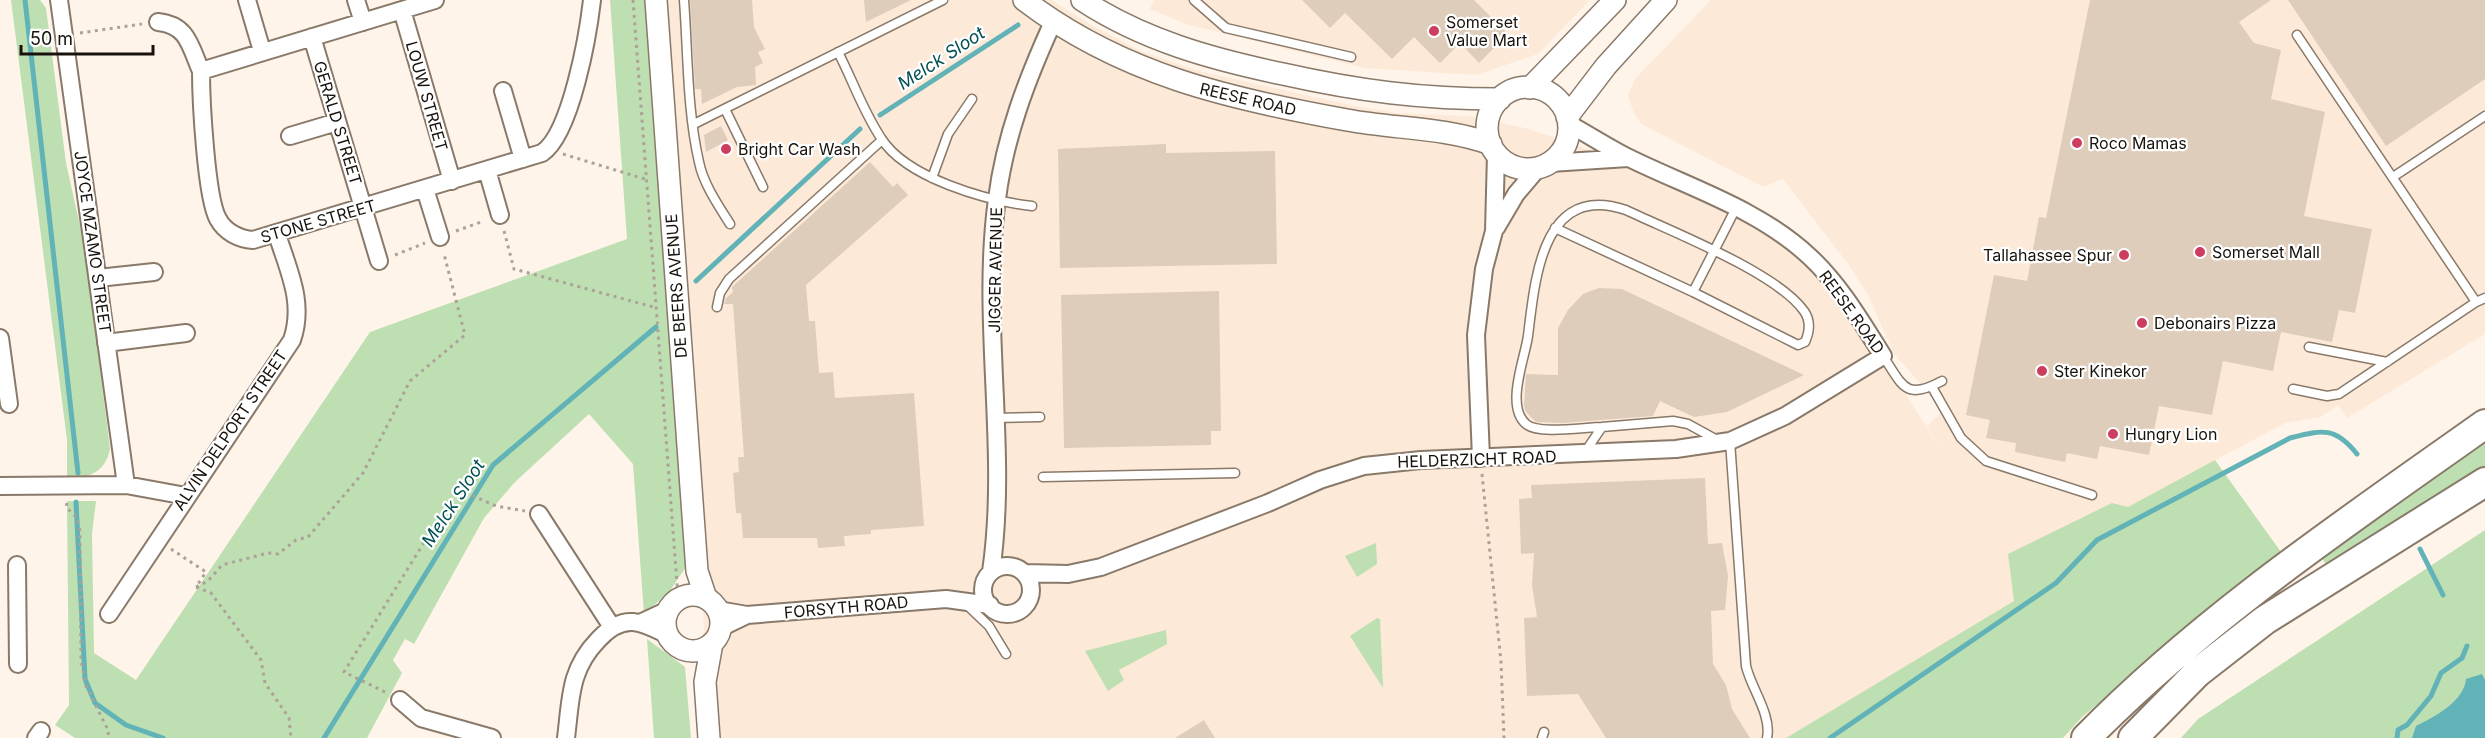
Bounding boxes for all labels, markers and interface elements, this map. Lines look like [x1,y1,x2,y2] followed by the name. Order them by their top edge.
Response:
[1446,12,1527,50] place label: Somerset Value Mart
[21,18,153,56] scale bar
[894,21,989,94] water label: Melck Sloot
[1427,24,1441,38] marker: Somerset Value Mart
[30,28,73,49] text: 50 m
[402,39,452,153] street label: LOUW STREET
[310,59,366,187] street label: GERALD STREET
[1198,78,1298,120] street label: REESE ROAD
[2089,133,2187,153] place label: Roco Mamas
[2070,136,2084,150] marker: Roco Mamas
[738,139,861,159] place label: Bright Car Wash
[719,142,733,156] marker: Bright Car Wash
[70,149,116,335] street label: JOYCE MZAMO STREET
[258,195,378,247] street label: STONE STREET
[984,207,1006,333] street label: JIGGER AVENUE
[661,213,691,359] street label: DE BEERS AVENUE
[2212,242,2320,262] place label: Somerset Mall
[1983,245,2112,265] place label: Tallahassee Spur
[2193,245,2207,259] marker: Somerset Mall
[2117,248,2131,262] marker: Tallahassee Spur
[1815,266,1889,358] street label: REESE ROAD
[2154,313,2276,333] place label: Debonairs Pizza
[2135,316,2149,330] marker: Debonairs Pizza
[169,346,291,514] street label: ALVIN DELPORT STREET
[2054,361,2147,381] place label: Ster Kinekor
[2035,364,2049,378] marker: Ster Kinekor
[2125,424,2217,444] place label: Hungry Lion
[2106,427,2120,441] marker: Hungry Lion
[1397,446,1557,472] street label: HELDERZICHT ROAD
[417,455,490,550] water label: Melck Sloot
[783,592,909,622] street label: FORSYTH ROAD

